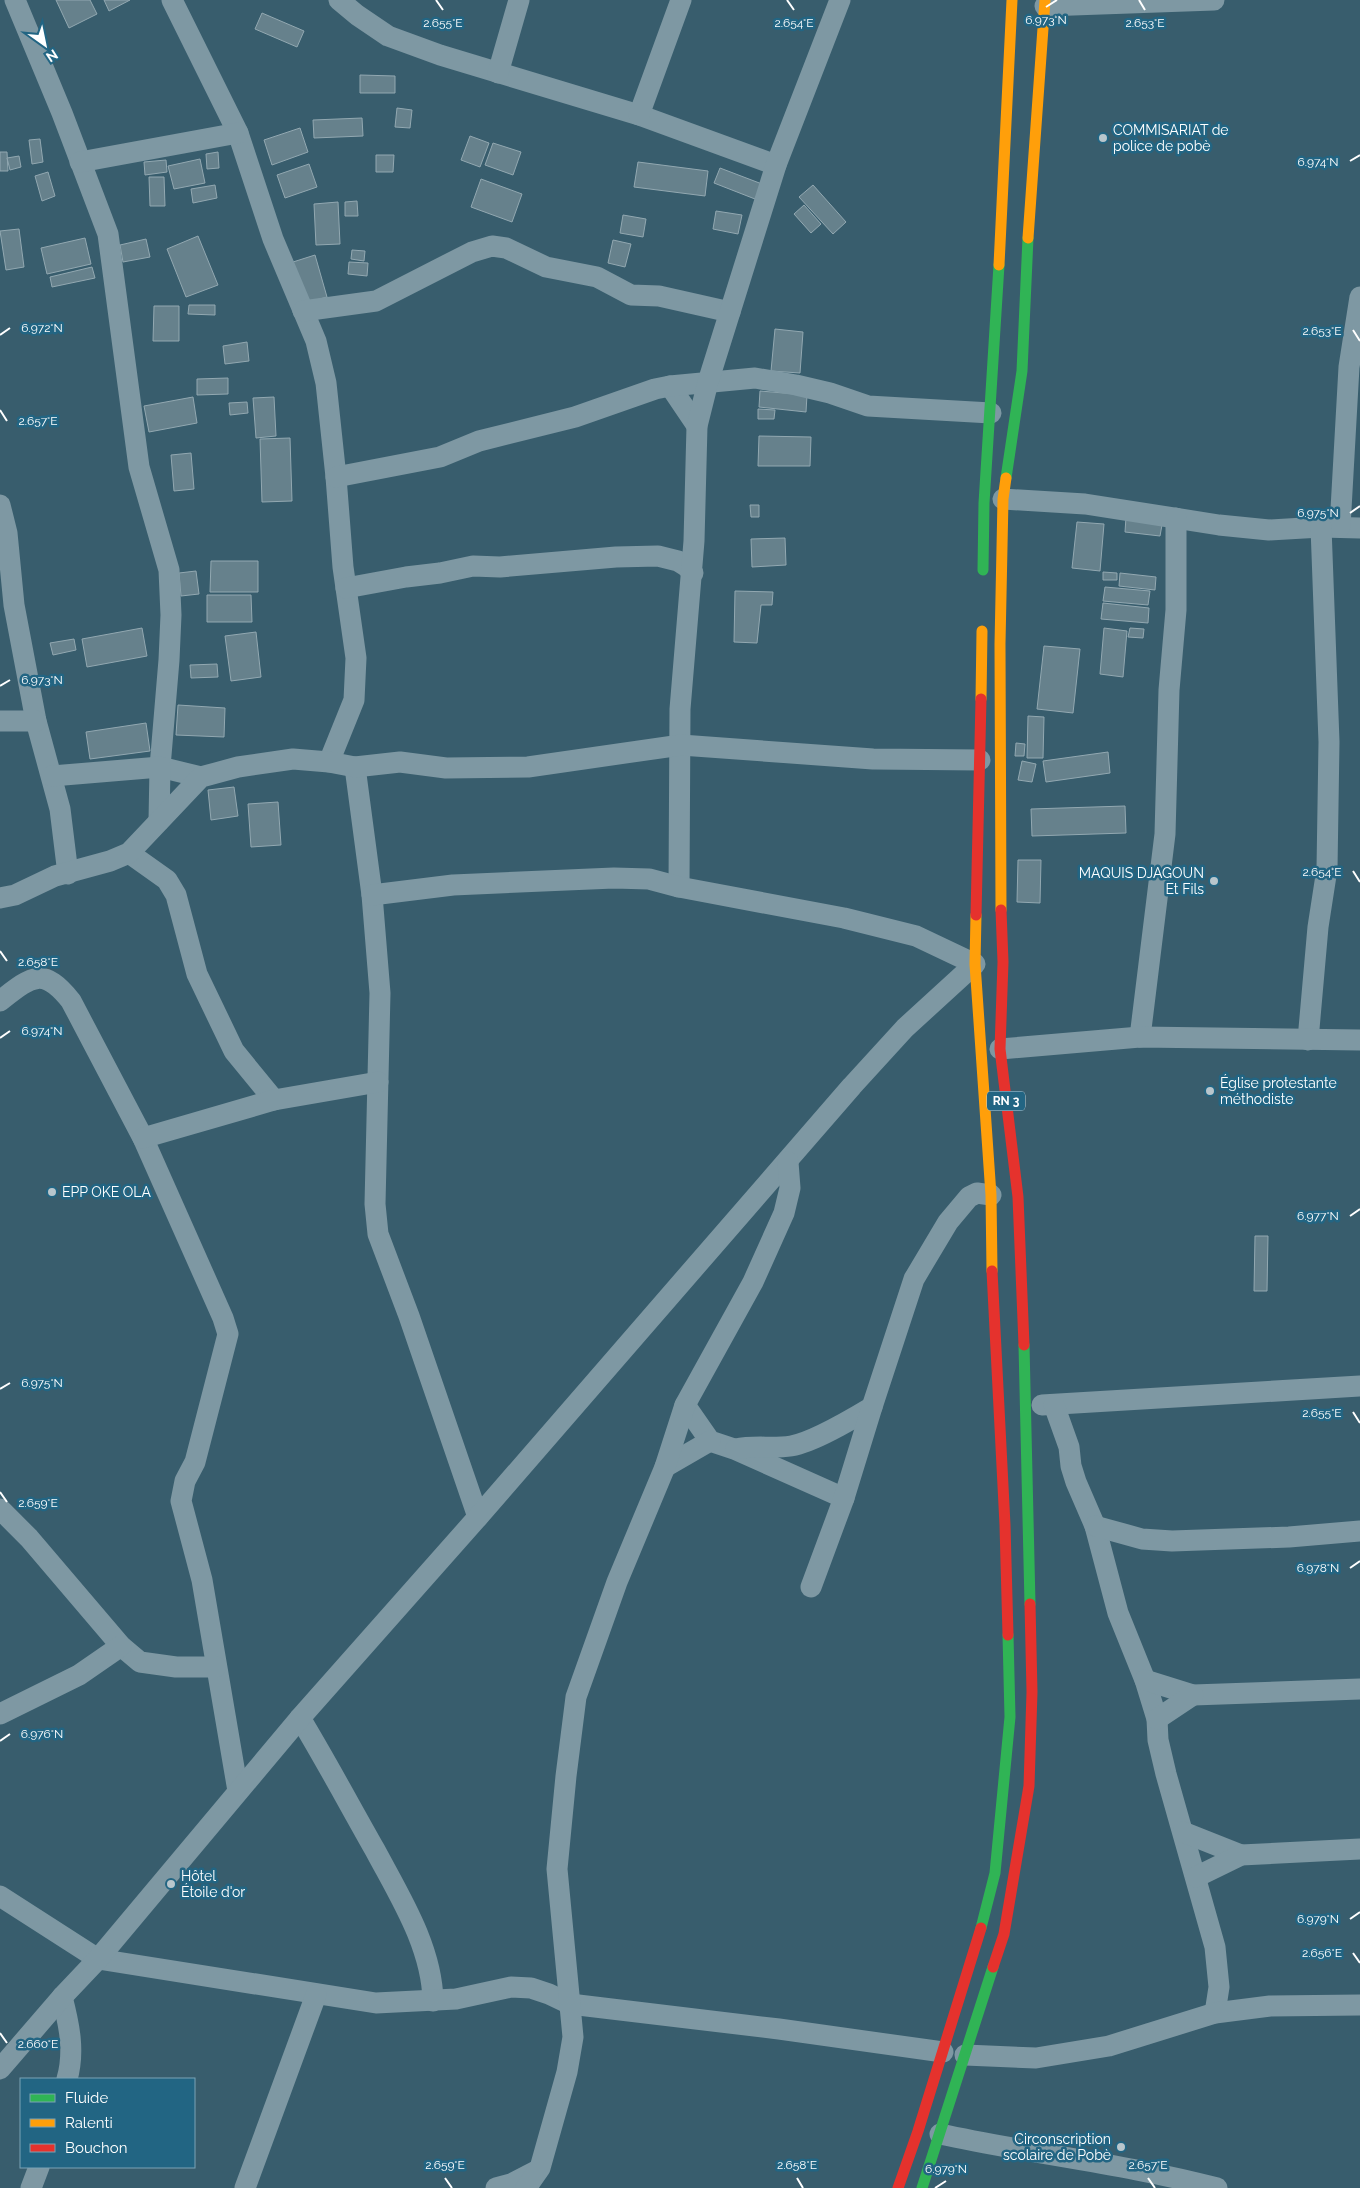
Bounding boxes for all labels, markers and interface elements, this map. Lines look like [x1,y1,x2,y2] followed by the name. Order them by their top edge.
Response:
[1025,13,1067,27] text: 6.973°N
[423,16,463,30] text: 2.655°E
[774,16,814,30] text: 2.654°E
[1126,16,1164,30] text: 2.653°E
[20,20,70,70] north arrow
[43,46,61,66] text: N
[1113,122,1229,154] place label: COMMISARIAT de police de pobè
[1097,132,1109,144] marker: COMMISARIAT de police de pobè
[1297,155,1339,169] text: 6.974°N
[21,321,63,335] text: 6.972°N
[1303,324,1341,338] text: 2.653°E
[18,414,58,428] text: 2.657°E
[1297,506,1339,520] text: 6.975°N
[21,673,63,687] text: 6.973°N
[1079,865,1204,897] place label: MAQUIS DJAGOUN Et Fils
[1302,865,1342,879] text: 2.654°E
[1208,875,1220,887] marker: MAQUIS DJAGOUN Et Fils
[18,955,58,969] text: 2.658°E
[21,1024,63,1038] text: 6.974°N
[1220,1074,1337,1107] place label: Église protestante méthodiste
[1204,1085,1216,1097] marker: Église protestante méthodiste
[987,1092,1025,1110] road number: RN 3
[62,1184,151,1200] place label: EPP OKE OLA
[46,1186,58,1198] marker: EPP OKE OLA
[1297,1209,1339,1223] text: 6.977°N
[21,1376,63,1390] text: 6.975°N
[1302,1406,1342,1420] text: 2.655°E
[18,1496,58,1510] text: 2.659°E
[1297,1561,1339,1575] text: 6.978°N
[21,1727,63,1741] text: 6.976°N
[181,1868,245,1900] place label: Hôtel Étoile d'or
[165,1878,177,1890] marker: Hôtel Étoile d'or
[1297,1912,1339,1926] text: 6.979°N
[1302,1946,1342,1960] text: 2.656°E
[18,2037,58,2051] text: 2.660°E
[20,2078,195,2168] legend
[65,2089,108,2107] text: Fluide
[65,2114,113,2132] text: Ralenti
[1003,2131,1111,2163] place label: Circonscription scolaire de Pobè
[65,2139,127,2157] text: Bouchon
[1115,2141,1127,2153] marker: Circonscription scolaire de Pobè
[425,2158,465,2172] text: 2.659°E
[777,2158,817,2172] text: 2.658°E
[1128,2158,1168,2172] text: 2.657°E
[925,2162,967,2176] text: 6.979°N

